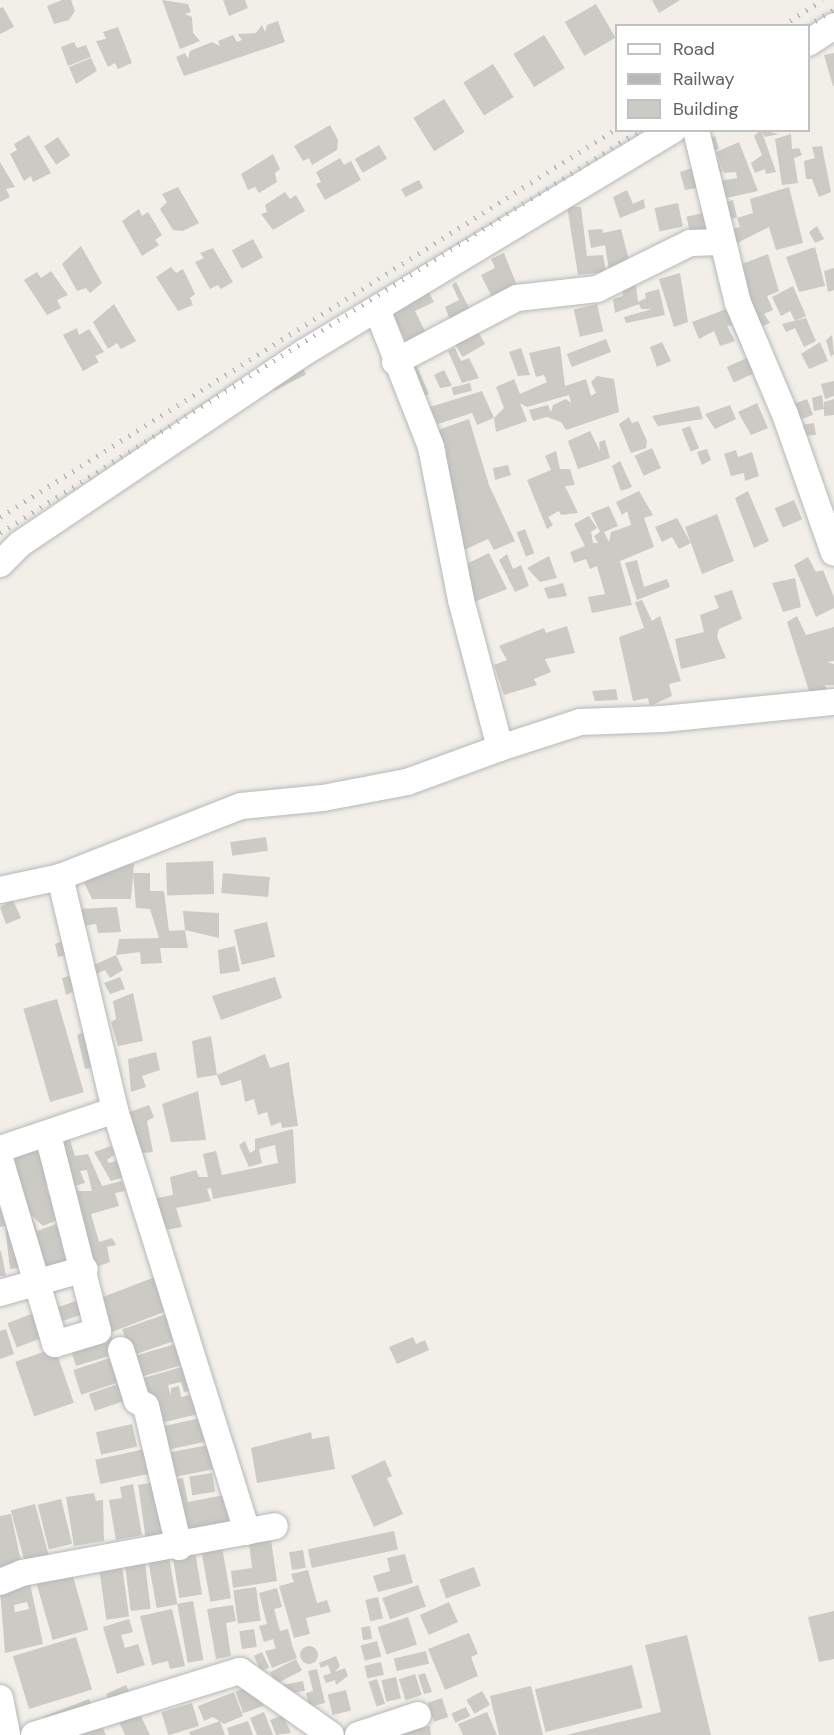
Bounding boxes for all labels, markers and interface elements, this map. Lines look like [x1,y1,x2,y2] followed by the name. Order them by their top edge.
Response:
[615,24,810,132] legend
[673,37,715,61] text: Road
[673,67,735,91] text: Railway
[673,97,738,121] text: Building

